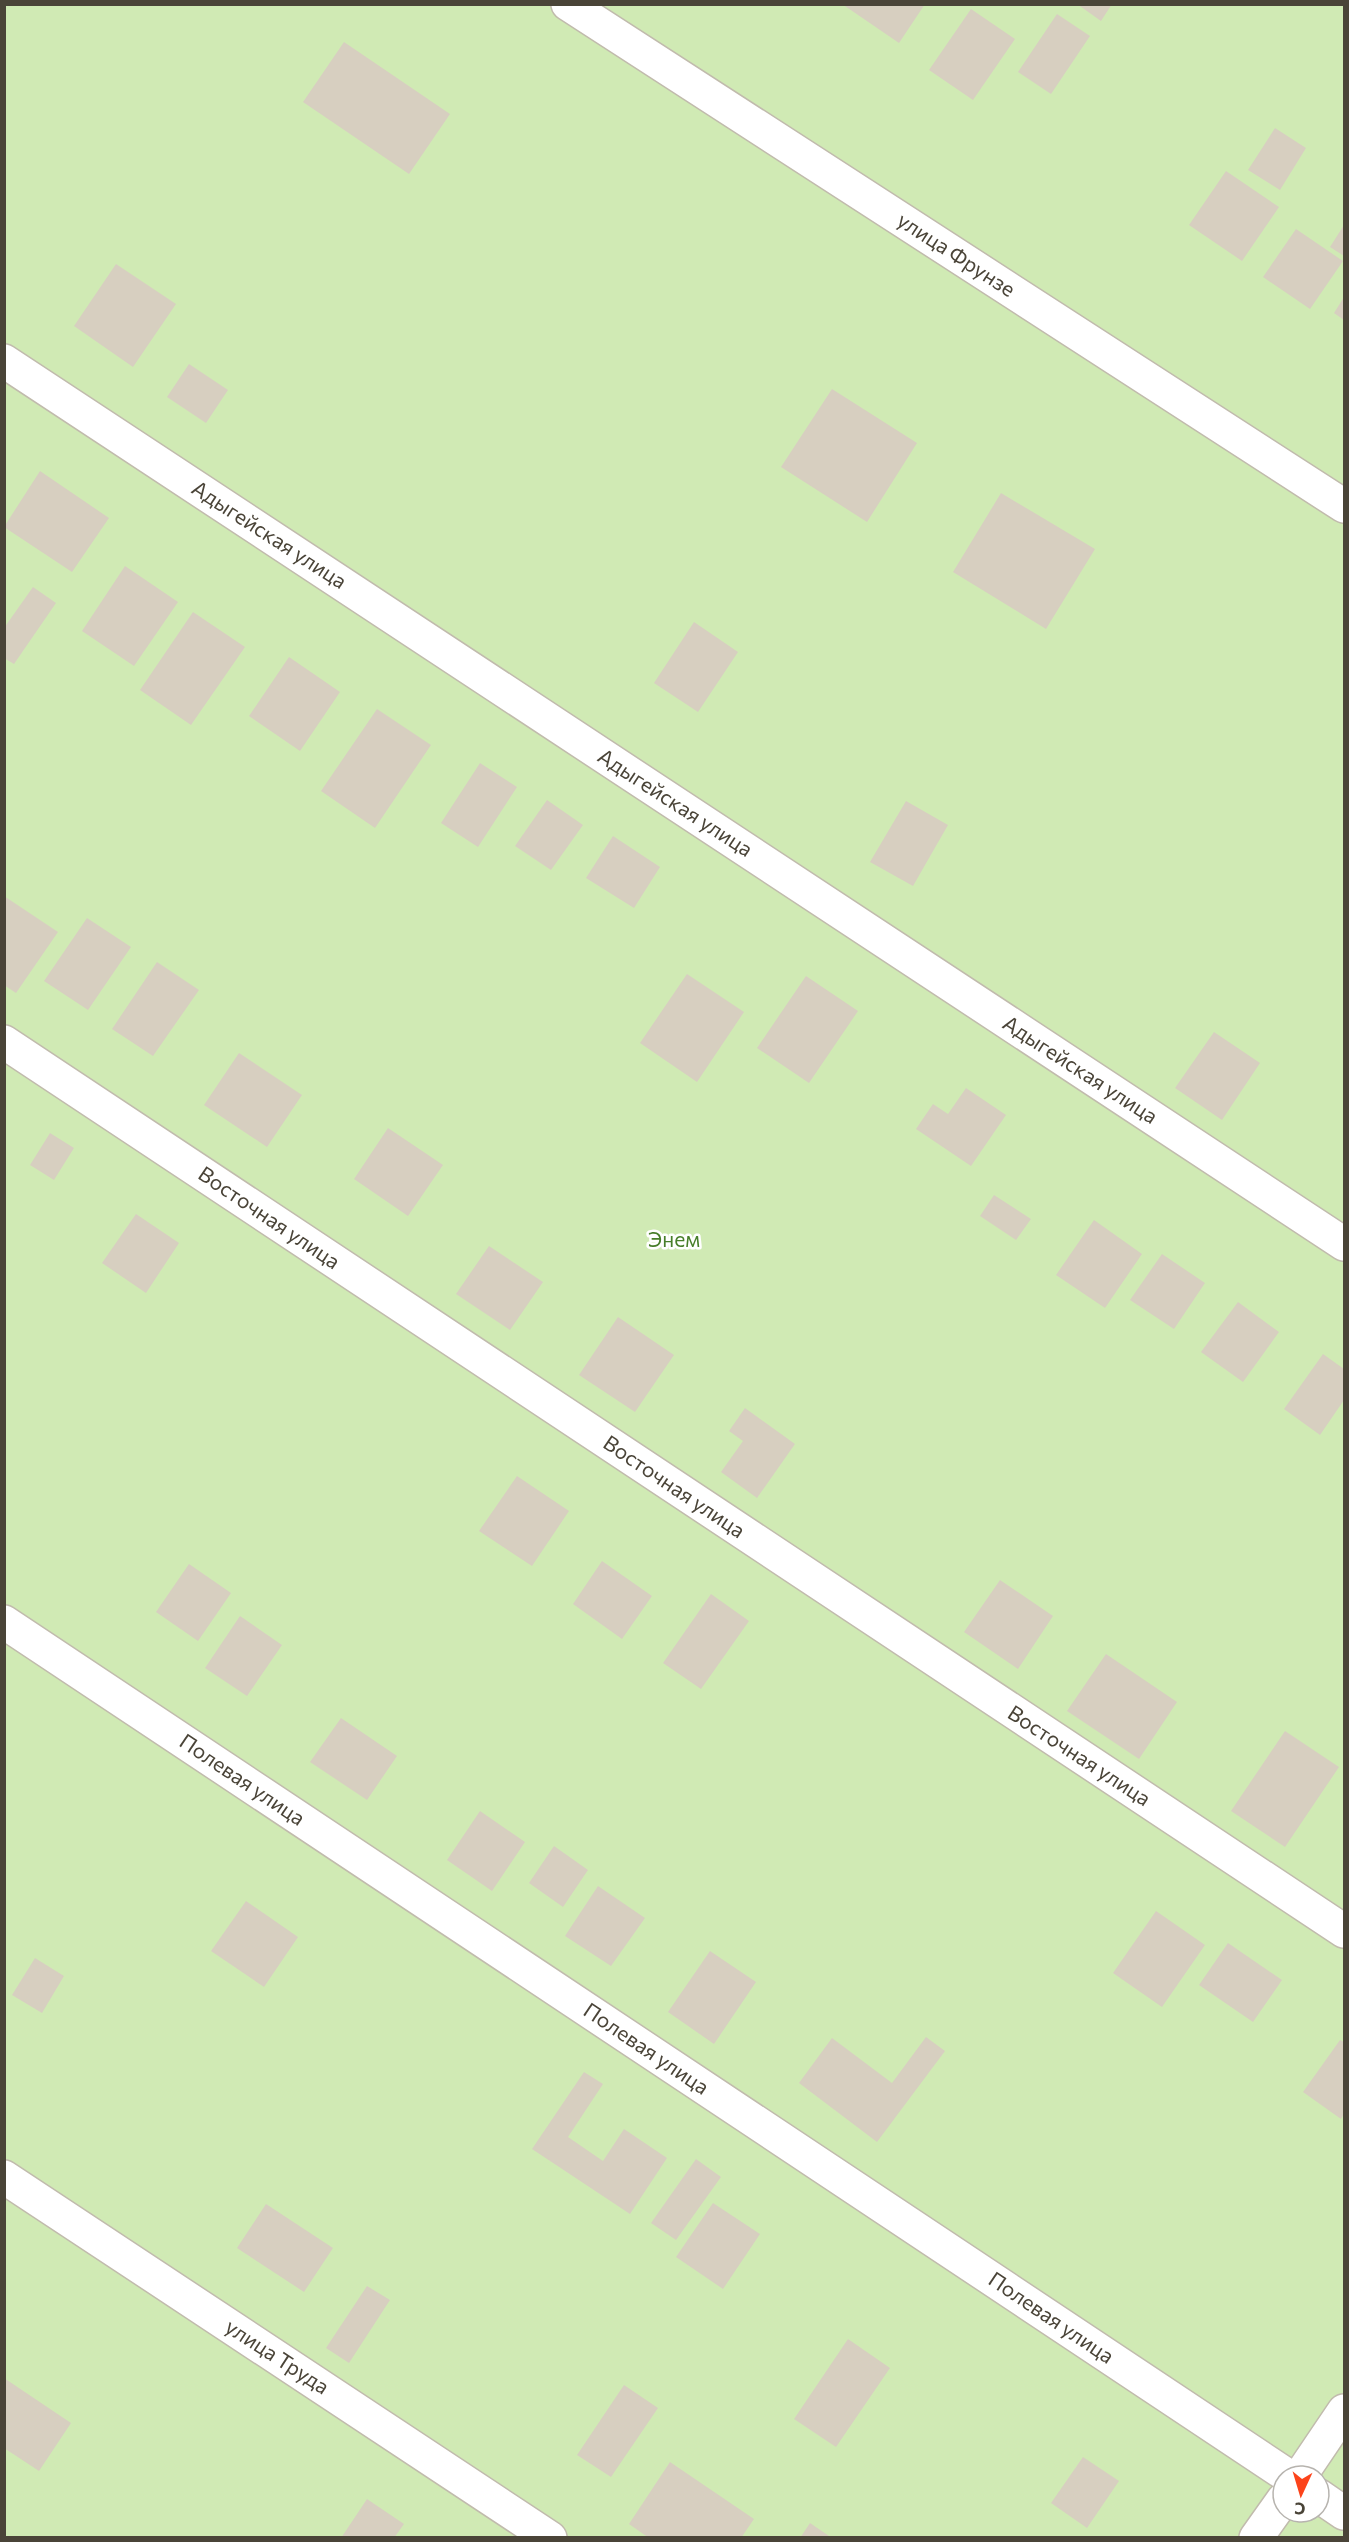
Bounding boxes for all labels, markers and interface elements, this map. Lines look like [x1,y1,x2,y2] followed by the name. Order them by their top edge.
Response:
[893,206,1020,301] street label: улица Фрунзе
[188,474,352,593] street label: Адыгейская улица
[594,742,758,861] street label: Адыгейская улица
[999,1009,1163,1128] street label: Адыгейская улица
[194,1160,345,1273] street label: Восточная улица
[648,1226,700,1251] park label: Энем
[599,1429,750,1542] street label: Восточная улица
[1004,1699,1156,1810] street label: Восточная улица
[175,1728,310,1830] street label: Полевая улица
[579,1997,714,2099] street label: Полевая улица
[984,2266,1119,2368] street label: Полевая улица
[221,2313,334,2399] street label: улица Труда
[1271,2464,1331,2524] north arrow
[1294,2500,1306,2519] text: С

